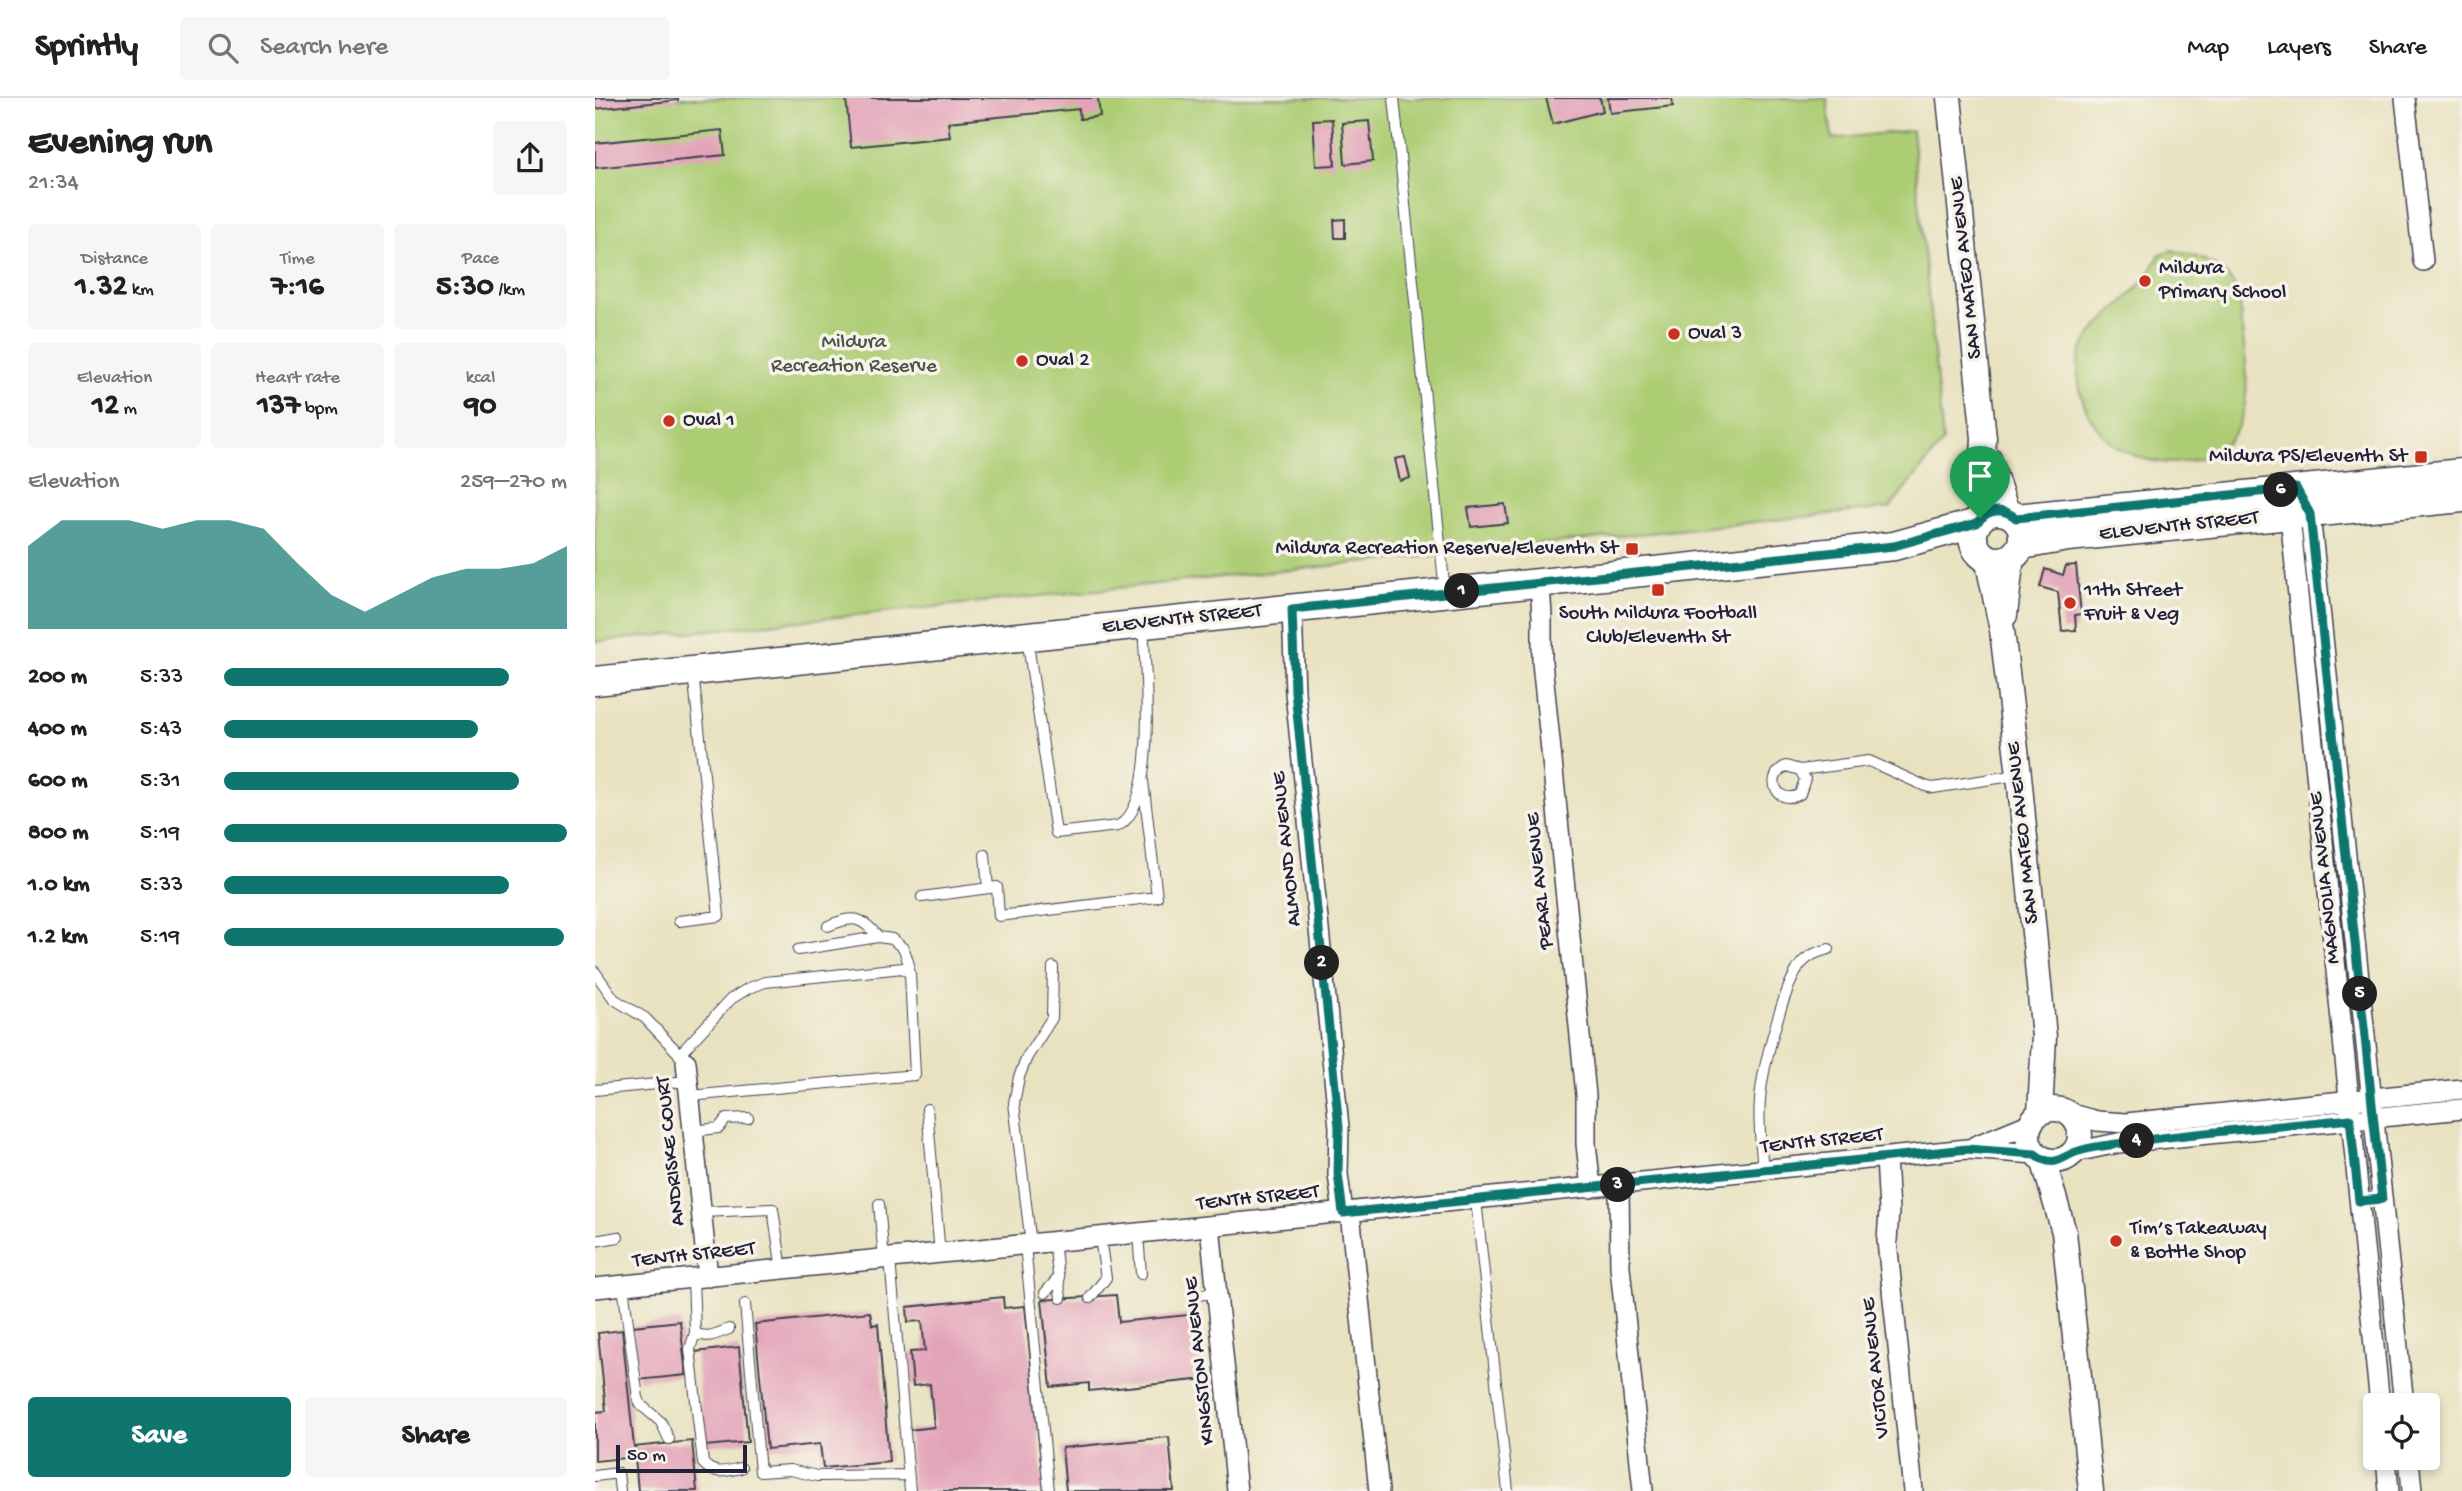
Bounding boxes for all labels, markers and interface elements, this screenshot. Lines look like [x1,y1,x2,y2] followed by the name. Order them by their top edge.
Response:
[180,17,670,80] search box
[35,29,138,67] text: Sprintly
[204,29,242,67] icon: search
[260,33,388,64] text: Search here
[2187,34,2229,63] text: Map
[2267,34,2331,63] text: Layers
[2369,34,2427,63] text: Share
[493,121,567,195] button: share
[28,122,212,166] text: Evening run
[28,170,79,197] text: 21:34
[1945,175,1989,360] street label: SAN MATEO AVENUE
[81,248,148,271] text: Distance
[280,248,315,271] text: Time
[462,248,499,271] text: Pace
[2158,257,2286,306] place label: Mildura Primary School
[75,271,127,306] text: 1.32
[271,271,324,306] text: 7:16
[436,271,494,306] text: 5:30
[2137,273,2153,289] marker: Mildura Primary School
[127,279,154,302] text: km
[494,279,525,302] text: /km
[1688,322,1742,347] place label: Oval 3
[1666,326,1682,342] marker: Oval 3
[771,331,938,380] park label: Mildura Recreation Reserve
[1036,349,1089,374] place label: Oval 2
[1014,353,1030,369] marker: Oval 2
[77,367,152,390] text: Elevation
[255,367,340,390] text: Heart rate
[466,367,495,390] text: kcal
[92,390,119,425] text: 12
[257,390,300,425] text: 137
[464,390,497,425] text: 90
[119,398,137,421] text: m
[300,398,338,421] text: bpm
[683,409,735,434] place label: Oval 1
[661,413,677,429] marker: Oval 1
[2209,445,2409,470] place label: Mildura PS/Eleventh St
[1950,446,2010,518] pin
[2413,449,2429,465] marker: Mildura PS/Eleventh St
[1961,457,1999,495] icon: arrive
[28,469,119,496] text: Elevation
[460,469,567,496] text: 259–270 m
[2263,472,2299,508] pin: 6
[2276,478,2285,501] text: 6
[2098,506,2261,548] street label: ELEVENTH STREET
[1275,537,1620,562] place label: Mildura Recreation Reserve/Eleventh St
[1624,541,1640,557] marker: Mildura Recreation Reserve/Eleventh St
[1445,574,1479,608] pin: 1
[1458,579,1465,602] text: 1
[2083,579,2184,628] place label: 11th Street Fruit & Veg
[1650,582,1666,598] marker: South Mildura Football Club/Eleventh St
[2062,595,2078,611] marker: 11th Street Fruit & Veg
[1101,599,1264,641] street label: ELEVENTH STREET
[1559,602,1757,651] place label: South Mildura Football Club/Eleventh St
[28,664,87,691] text: 200 m
[140,664,183,691] text: 5:33
[28,716,87,743] text: 400 m
[140,716,182,743] text: 5:43
[2002,740,2046,925] street label: SAN MATEO AVENUE
[28,768,88,795] text: 600 m
[140,768,181,795] text: 5:31
[1267,769,1309,928] street label: ALMOND AVENUE
[2304,790,2347,965] street label: MAGNOLIA AVENUE
[1521,811,1561,951] street label: PEARL AVENUE
[28,820,89,847] text: 800 m
[140,820,180,847] text: 5:19
[28,872,90,899] text: 1.0 km
[140,872,183,899] text: 5:33
[28,924,88,951] text: 1.2 km
[140,924,180,951] text: 5:19
[1305,946,1339,980] pin: 2
[1317,951,1326,974] text: 2
[2343,976,2377,1012] pin: 5
[2355,982,2365,1005] text: 5
[652,1074,692,1227] street label: ANDRISKE COURT
[1759,1123,1885,1161] street label: TENTH STREET
[2119,1124,2155,1158] pin: 4
[2132,1129,2141,1152] text: 4
[1601,1168,1635,1202] pin: 3
[1613,1173,1622,1196] text: 3
[1195,1180,1321,1218] street label: TENTH STREET
[2129,1217,2267,1266] place label: Tim’s Takeaway & Bottle Shop
[2108,1233,2124,1249] marker: Tim’s Takeaway & Bottle Shop
[631,1237,757,1275] street label: TENTH STREET
[1180,1275,1222,1446] street label: KINGSTON AVENUE
[1857,1296,1897,1440] street label: VICTOR AVENUE
[2363,1393,2440,1470] map controls
[2363,1393,2440,1470] button: locate
[28,1397,291,1477] button: Save
[305,1397,567,1477] button: Share
[616,1442,747,1474] scale bar
[627,1445,666,1468] text: 50 m

